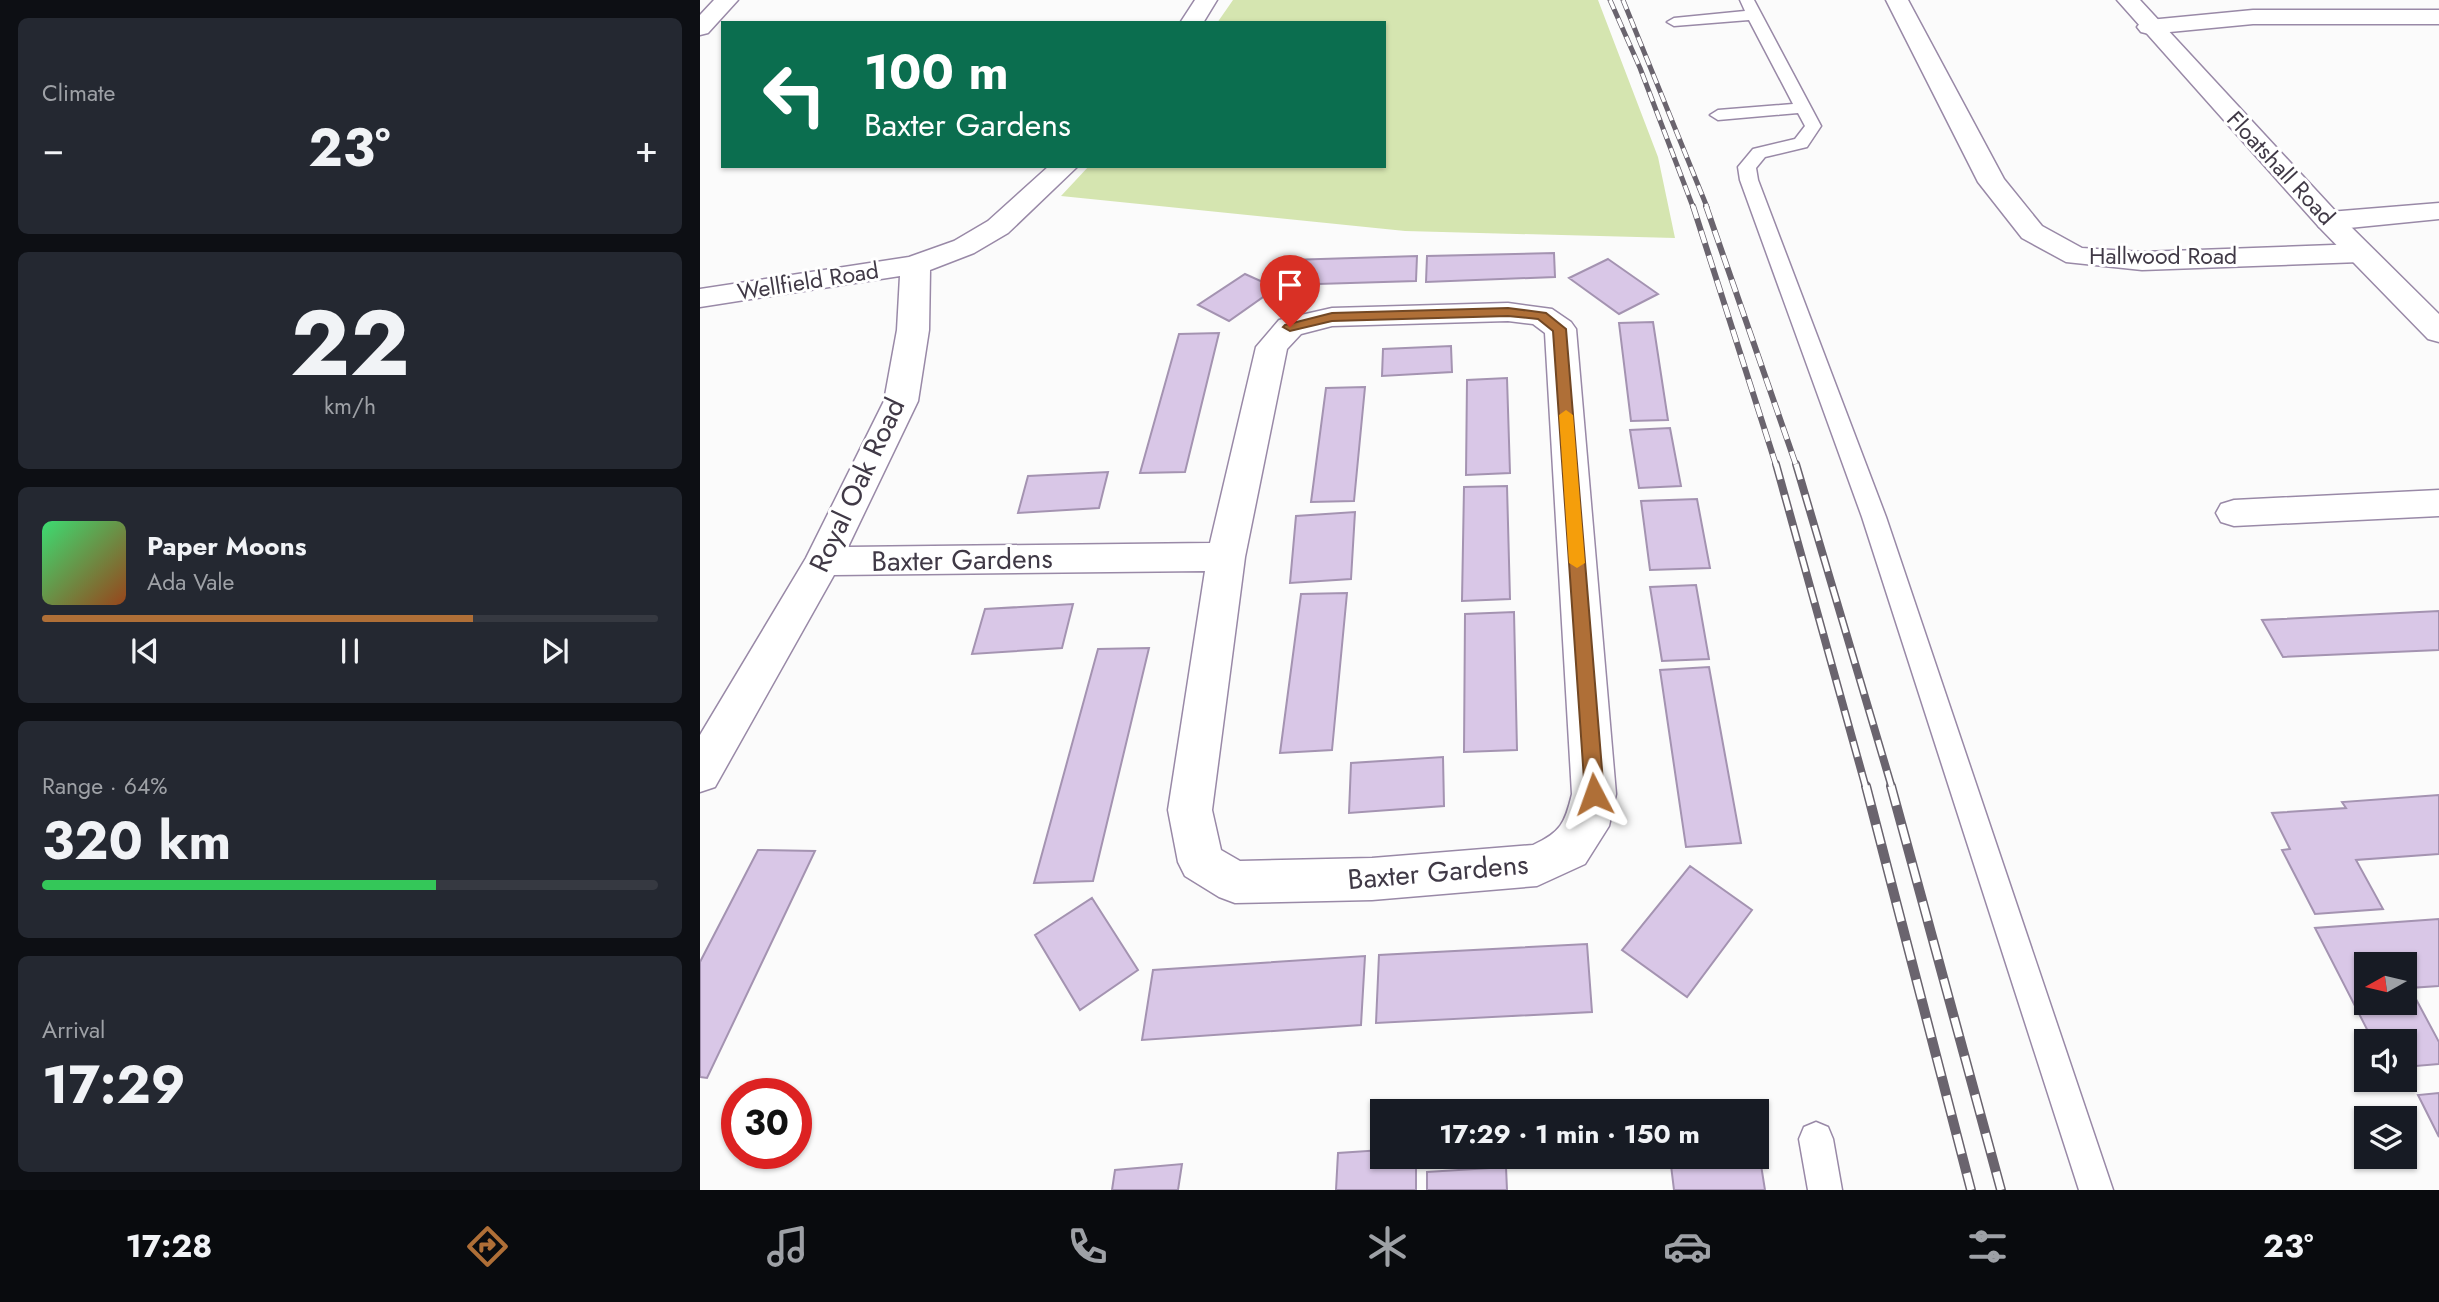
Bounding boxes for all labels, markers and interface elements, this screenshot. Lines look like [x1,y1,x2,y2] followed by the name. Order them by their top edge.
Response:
[864,37,1009,107] text: 100 m
[749,49,840,140] icon: left
[42,76,115,110] text: Climate
[864,102,1071,148] text: Baxter Gardens
[2219,103,2343,233] street label: Floatshall Road
[309,110,390,186] text: 23°
[42,121,64,176] text: −
[635,121,658,176] text: +
[2089,239,2237,273] street label: Hallwood Road
[735,253,881,309] street label: Wellfield Road
[1260,255,1320,327] pin
[1271,266,1309,304] icon: arrive
[290,278,410,409] text: 22
[324,389,376,423] text: km/h
[799,391,915,579] street label: Royal Oak Road
[147,527,307,565] text: Paper Moons
[871,538,1053,582] street label: Baxter Gardens
[147,565,234,599] text: Ada Vale
[126,632,164,670] icon: previous
[331,632,369,670] icon: pause
[536,632,574,670] icon: next
[1557,757,1631,831] position arrow
[42,769,168,803] text: Range · 64%
[42,803,231,879] text: 320 km
[1346,844,1530,900] street label: Baxter Gardens
[2354,952,2417,1015] north arrow
[2354,952,2417,1169] map controls
[42,1013,105,1047] text: Arrival
[2354,1029,2417,1092] button: sound
[42,1047,185,1123] text: 17:29
[721,1078,812,1169] speed limit sign: 30
[2354,1106,2417,1169] button: layers
[1439,1115,1700,1153] text: 17:29 · 1 min · 150 m
[463,1222,512,1271] icon: directions
[763,1222,812,1271] icon: music
[1063,1222,1112,1271] icon: phone
[1363,1222,1412,1271] icon: climate
[1663,1222,1712,1271] icon: car
[1963,1222,2012,1271] icon: filters
[125,1223,212,1269] text: 17:28
[2263,1223,2313,1269] text: 23°

